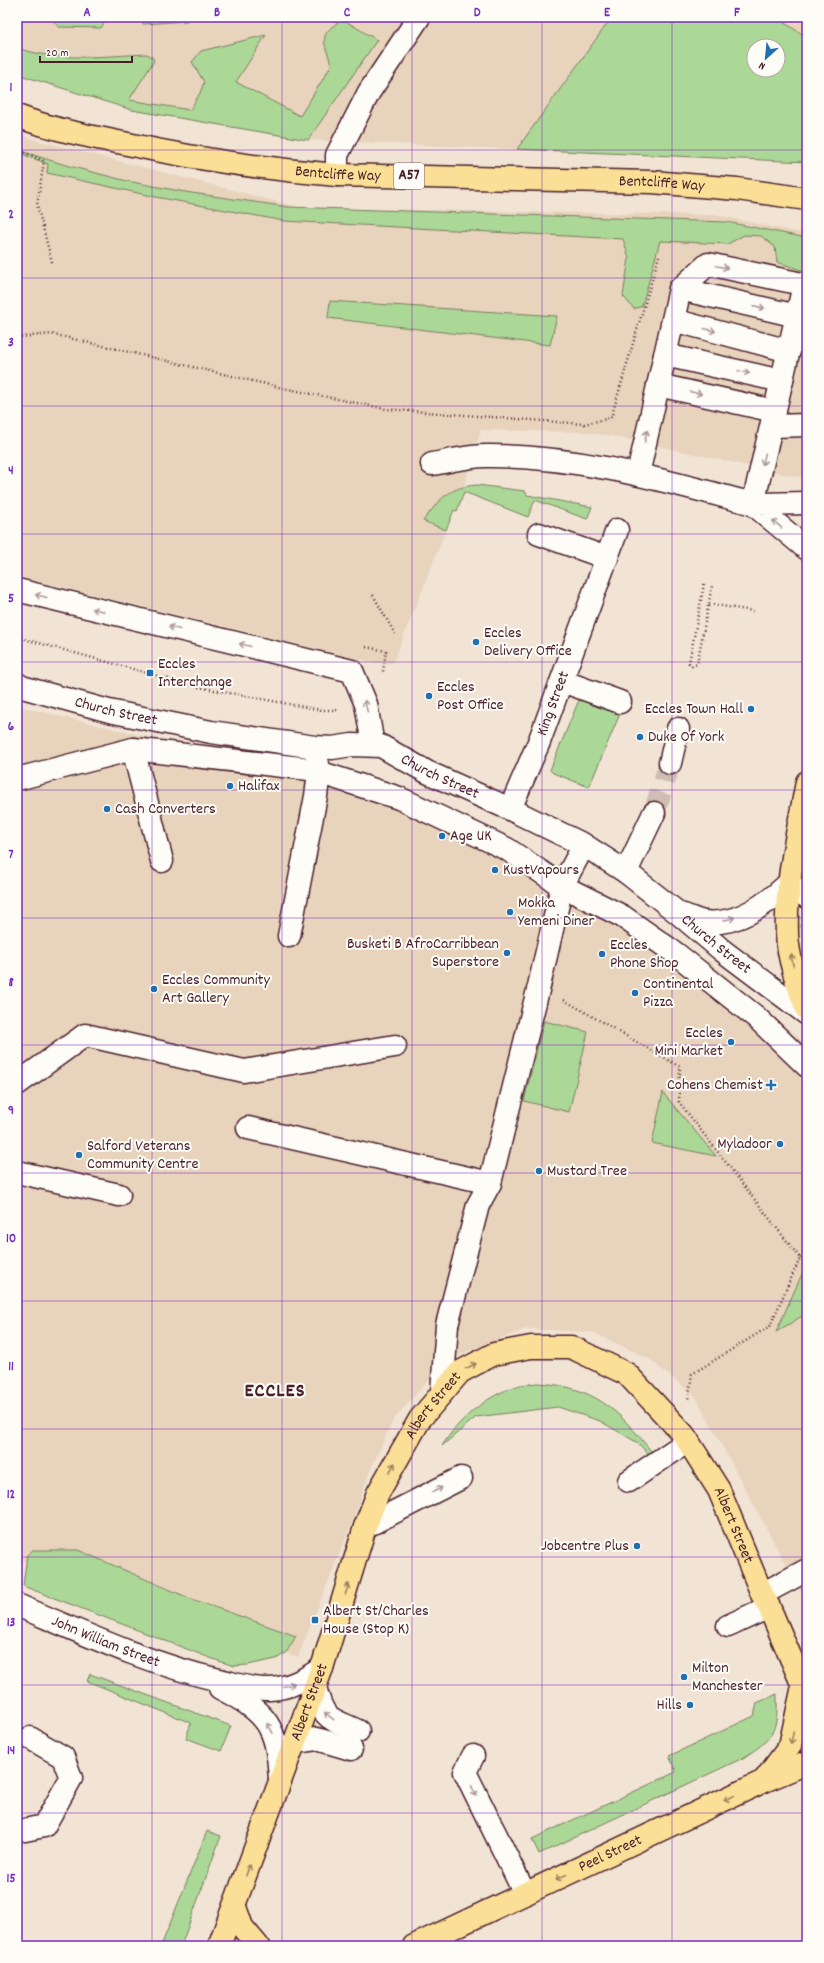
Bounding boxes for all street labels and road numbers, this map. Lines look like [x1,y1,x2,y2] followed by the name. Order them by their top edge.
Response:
[294,160,382,187] street label: Bentcliffe Way
[394,163,424,189] road number: A57
[619,170,706,198] street label: Bentcliffe Way
[531,668,576,739] street label: King Street
[72,691,160,732] street label: Church Street
[396,748,483,805] street label: Church Street
[676,909,756,980] street label: Church Street
[399,1366,467,1444] street label: Albert Street
[707,1483,760,1567] street label: Albert Street
[48,1610,163,1674] street label: John William Street
[284,1661,334,1744] street label: Albert Street
[575,1829,646,1878] street label: Peel Street

